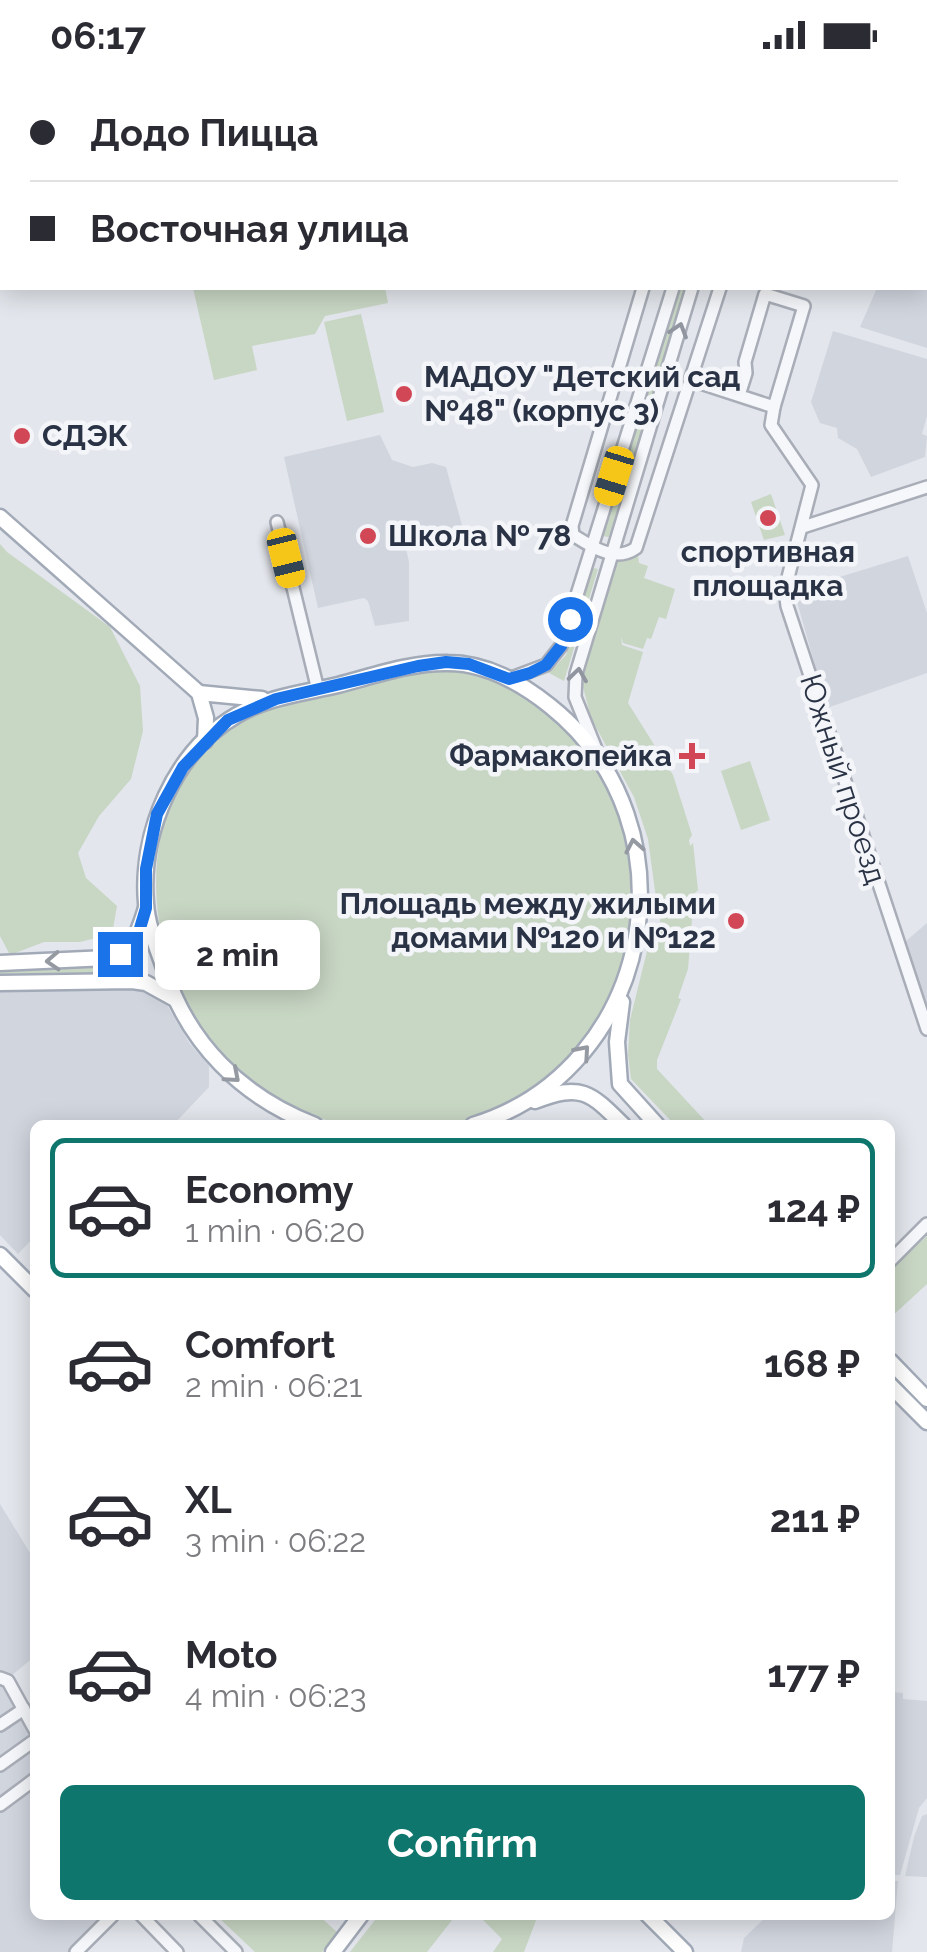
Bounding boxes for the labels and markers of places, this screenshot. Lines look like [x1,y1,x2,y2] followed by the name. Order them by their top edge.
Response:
[424,359,740,428] place label: МАДОУ "Детский сад №48" (корпус 3)
[393,383,415,405] marker: МАДОУ "Детский сад №48" (корпус 3)
[42,418,129,453] place label: СДЭК
[11,425,33,447] marker: СДЭК
[757,507,779,529] marker: спортивная площадка
[388,518,571,553] place label: Школа № 78
[357,525,379,547] marker: Школа № 78
[681,534,855,603] place label: спортивная площадка
[449,738,672,773] place label: Фармакопейка
[681,745,703,767] marker: Фармакопейка
[339,886,716,955] place label: Площадь между жилыми домами №120 и №122
[725,910,747,932] marker: Площадь между жилыми домами №120 и №122

